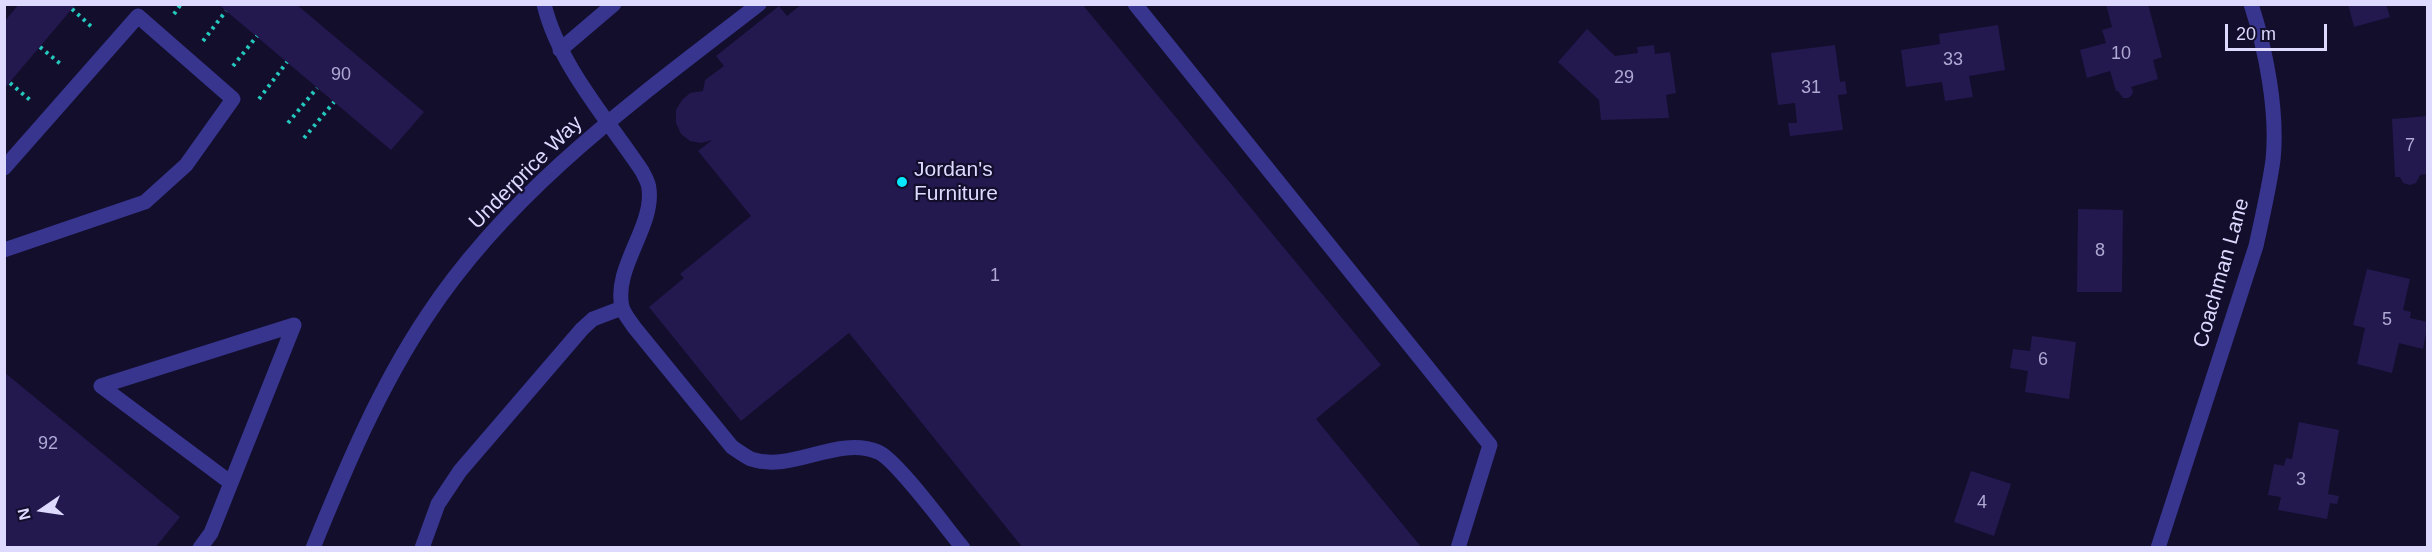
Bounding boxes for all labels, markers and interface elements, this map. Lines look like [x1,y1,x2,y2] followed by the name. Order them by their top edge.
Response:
[2228,12,2330,50] scale bar
[2236,24,2276,44] text: 20 m
[2111,43,2131,65] house number: 10
[1943,49,1963,71] house number: 33
[331,64,351,86] house number: 90
[1614,67,1634,89] house number: 29
[1801,77,1821,99] house number: 31
[464,111,588,235] street label: Underprice Way
[2405,135,2415,157] house number: 7
[914,157,998,207] place label: Jordan's Furniture
[895,175,909,189] marker: Jordan's Furniture
[2189,195,2255,351] street label: Coachman Lane
[2095,240,2105,262] house number: 8
[990,265,1000,287] house number: 1
[2382,309,2392,331] house number: 5
[2038,349,2048,371] house number: 6
[38,433,58,455] house number: 92
[2296,469,2306,491] house number: 3
[12,480,72,540] north arrow
[1977,492,1987,514] house number: 4
[14,507,34,522] text: N

